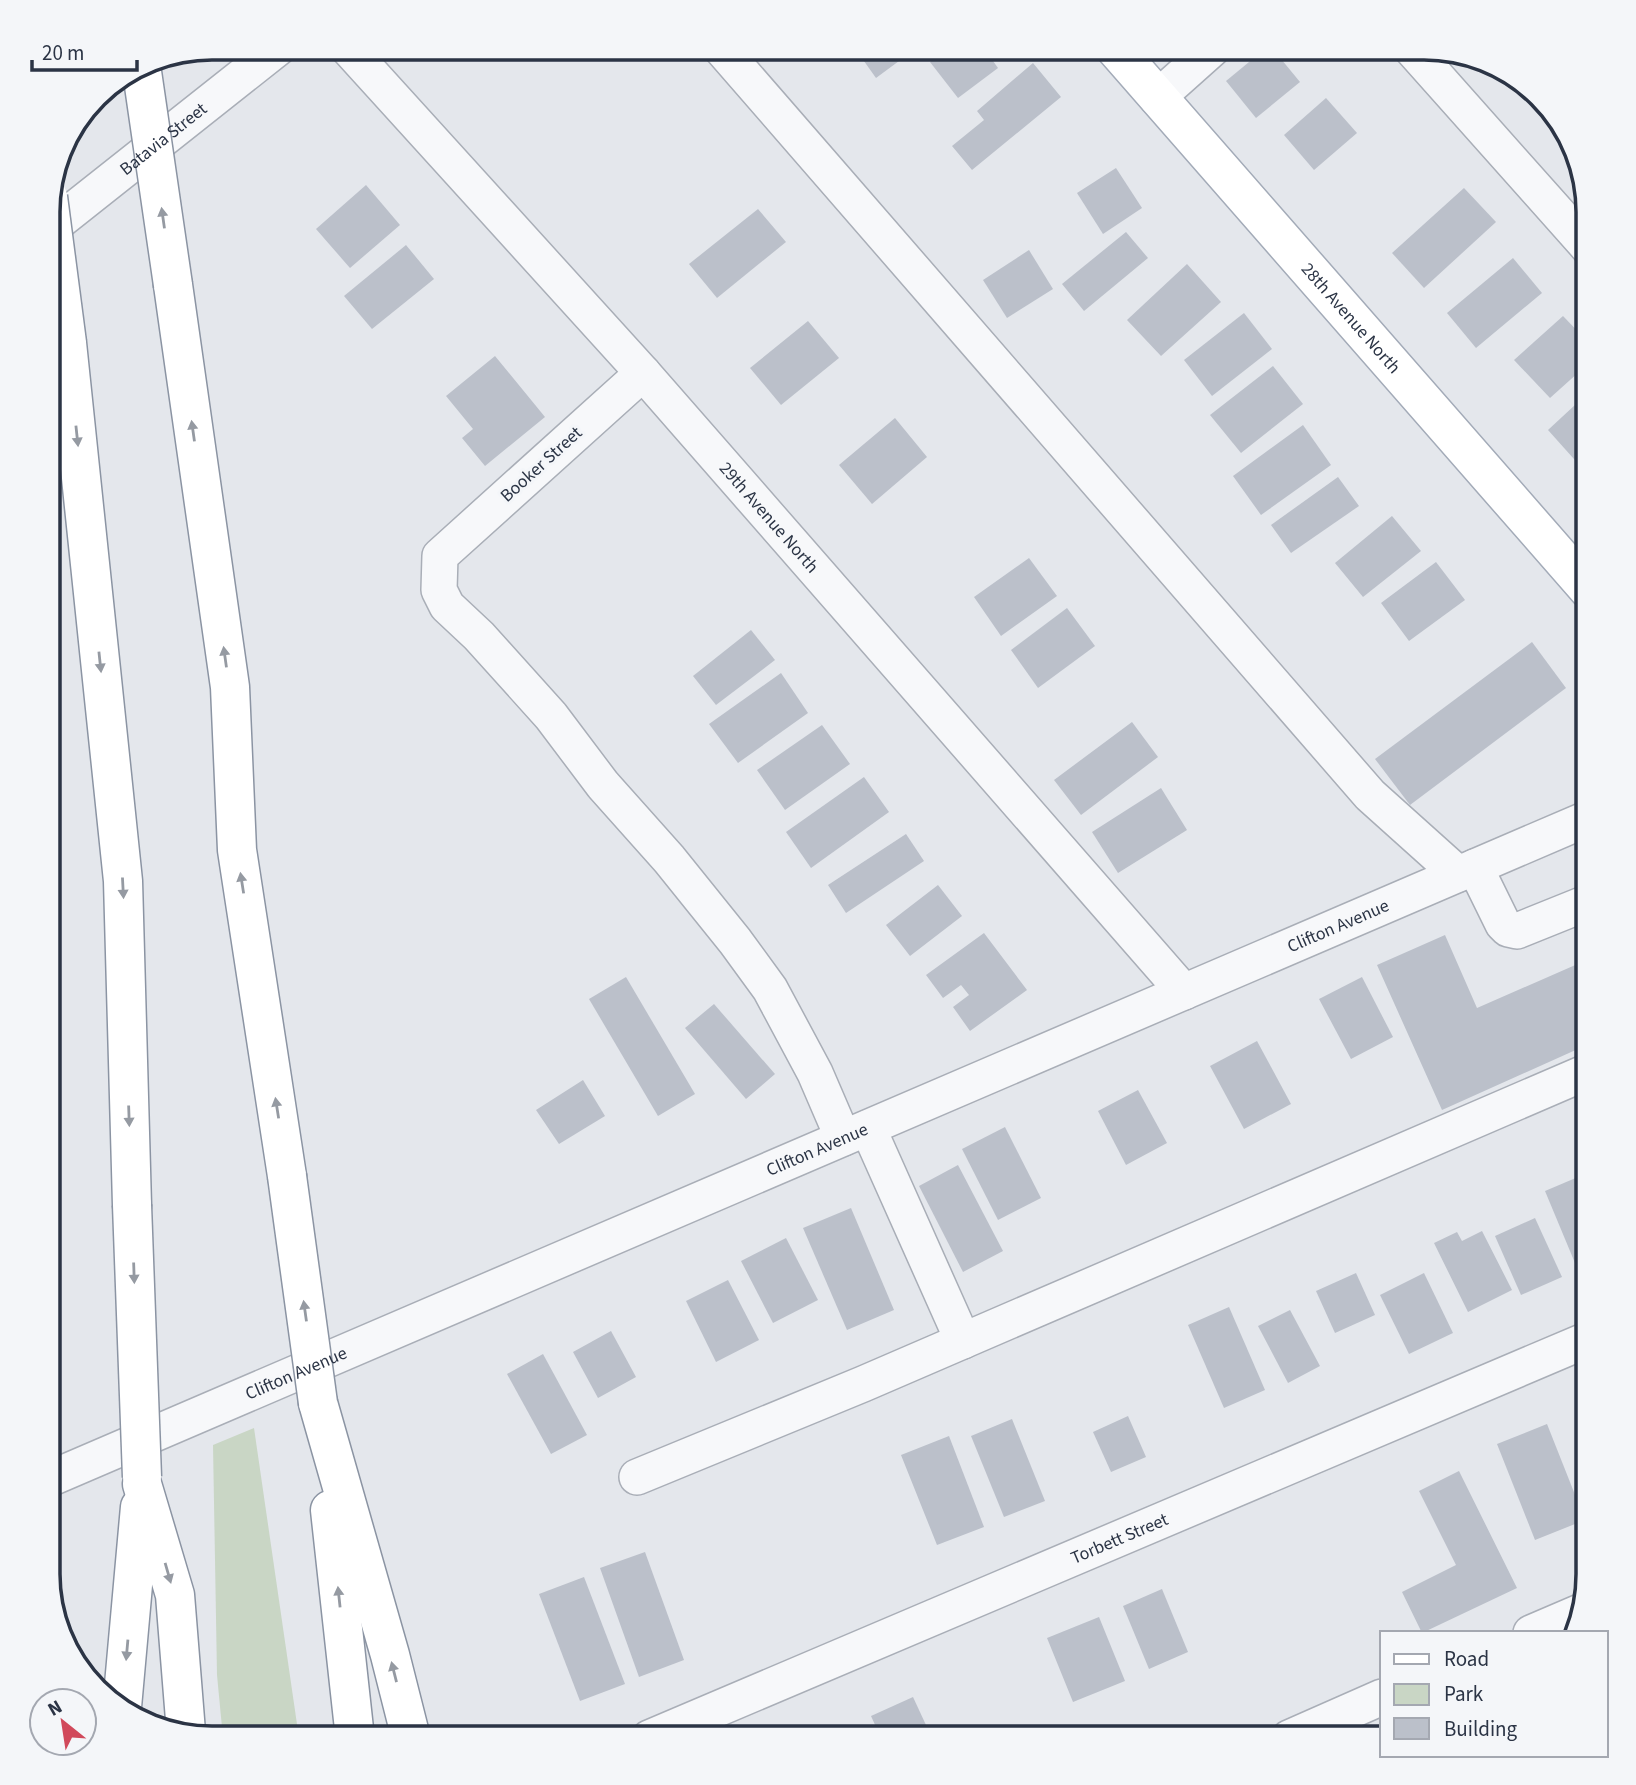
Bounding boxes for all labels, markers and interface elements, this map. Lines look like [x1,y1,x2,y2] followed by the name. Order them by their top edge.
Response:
[32,28,136,72] scale bar
[42,38,84,68] text: 20 m
[115,97,212,181] street label: Batavia Street
[157,206,168,228] one-way arrow
[1295,257,1406,379] street label: 28th Avenue North
[188,420,199,442] one-way arrow
[495,421,588,508] street label: Booker Street
[72,425,83,447] one-way arrow
[713,457,824,579] street label: 29th Avenue North
[220,646,231,668] one-way arrow
[95,651,106,673] one-way arrow
[237,872,248,894] one-way arrow
[117,877,128,899] one-way arrow
[1283,893,1393,959] street label: Clifton Avenue
[271,1097,282,1119] one-way arrow
[124,1105,135,1127] one-way arrow
[762,1117,872,1183] street label: Clifton Avenue
[129,1262,140,1284] one-way arrow
[300,1300,311,1322] one-way arrow
[241,1341,351,1406] street label: Clifton Avenue
[1067,1507,1172,1571] street label: Torbett Street
[164,1563,174,1584] one-way arrow
[334,1586,345,1608] one-way arrow
[1380,1631,1608,1757] legend
[121,1639,132,1661] one-way arrow
[1444,1644,1489,1674] text: Road
[388,1660,399,1682] one-way arrow
[1444,1679,1484,1709] text: Park
[28,1687,98,1757] north arrow
[43,1694,67,1723] text: N
[1444,1714,1518,1744] text: Building

